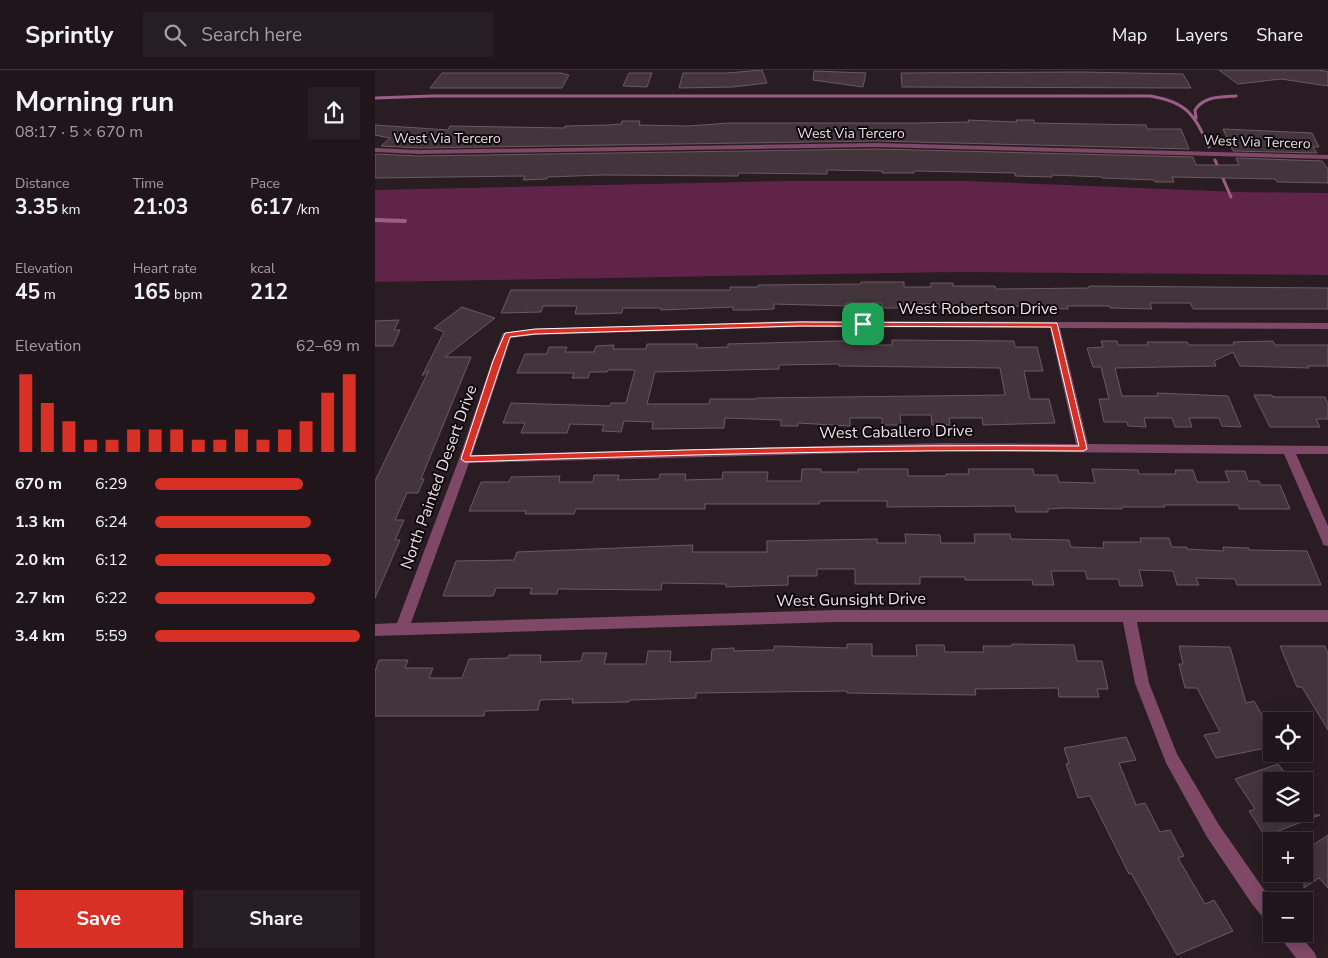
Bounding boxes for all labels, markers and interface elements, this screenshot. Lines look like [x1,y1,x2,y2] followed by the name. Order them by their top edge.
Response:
[143,12,493,57] search box
[25,19,113,51] text: Sprintly
[161,21,189,49] icon: search
[201,22,302,48] text: Search here
[1112,23,1147,47] text: Map
[1175,23,1228,47] text: Layers
[1256,23,1303,47] text: Share
[15,83,174,121] text: Morning run
[308,87,360,139] button: share
[15,121,143,143] text: 08:17 · 5 × 670 m
[797,124,905,143] street label: West Via Tercero
[393,129,501,148] street label: West Via Tercero
[1203,131,1311,153] street label: West Via Tercero
[15,174,69,193] text: Distance
[133,174,164,193] text: Time
[250,174,280,193] text: Pace
[15,193,58,221] text: 3.35
[133,193,188,221] text: 21:03
[250,193,293,221] text: 6:17
[58,200,81,219] text: km
[293,200,320,219] text: /km
[15,259,73,278] text: Elevation
[133,259,197,278] text: Heart rate
[250,259,275,278] text: kcal
[15,278,40,306] text: 45
[133,278,170,306] text: 165
[250,278,288,306] text: 212
[40,285,56,304] text: m
[170,285,202,304] text: bpm
[898,298,1058,320] street label: West Robertson Drive
[842,303,884,345] pin
[849,310,877,338] icon: arrive
[15,335,81,357] text: Elevation
[296,335,360,357] text: 62–69 m
[395,382,483,572] street label: North Painted Desert Drive
[819,420,973,444] street label: West Caballero Drive
[15,473,62,495] text: 670 m
[95,473,127,495] text: 6:29
[15,511,65,533] text: 1.3 km
[95,511,127,533] text: 6:24
[15,549,65,571] text: 2.0 km
[95,549,127,571] text: 6:12
[15,587,65,609] text: 2.7 km
[95,587,127,609] text: 6:22
[776,588,926,612] street label: West Gunsight Drive
[15,625,65,647] text: 3.4 km
[95,625,127,647] text: 5:59
[1263,712,1313,942] map controls
[1263,712,1313,762] button: locate
[1263,772,1313,822] button: layers
[1263,832,1313,882] button: +
[15,890,183,948] button: Save
[193,890,360,948] button: Share
[1263,892,1313,942] button: −

